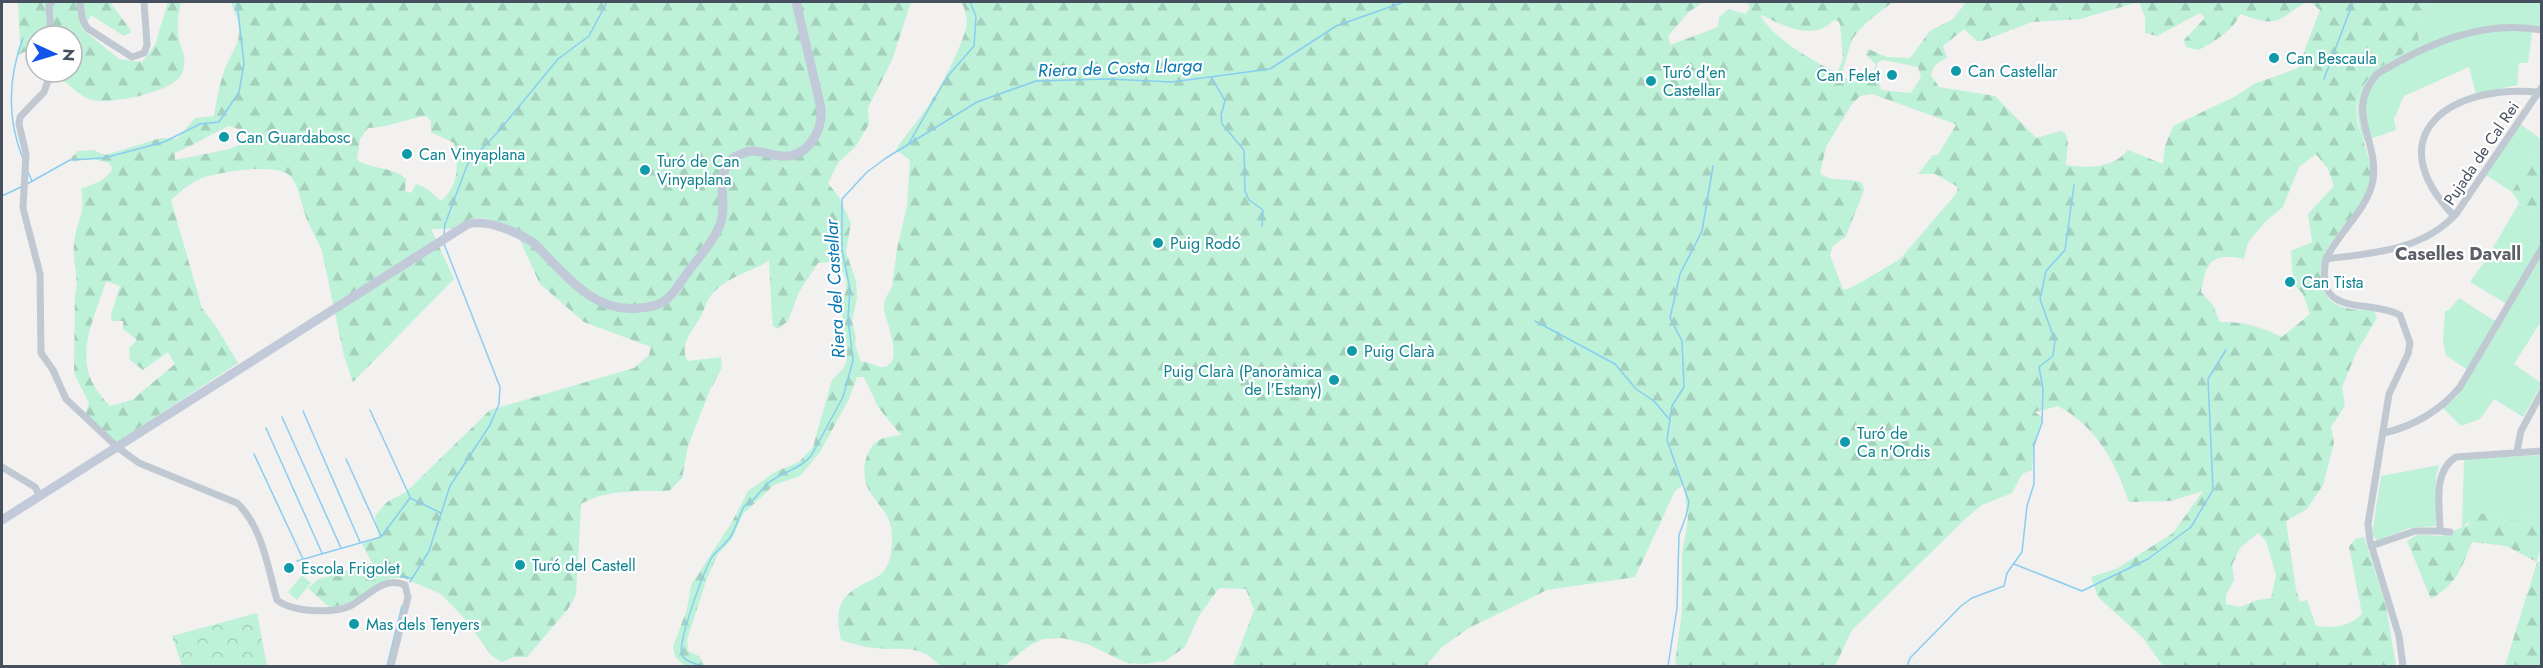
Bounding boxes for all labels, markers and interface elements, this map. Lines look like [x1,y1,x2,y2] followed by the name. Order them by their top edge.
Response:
[24,24,84,84] north arrow
[2286,47,2377,70] place label: Can Bescaula
[57,48,80,62] text: N
[2267,51,2281,65] marker: Can Bescaula
[1037,52,1203,84] water label: Riera de Costa Llarga
[1968,60,2058,83] place label: Can Castellar
[1663,61,1726,102] place label: Turó d'en Castellar
[1817,64,1880,87] place label: Can Felet
[1949,64,1963,78] marker: Can Castellar
[1885,68,1899,82] marker: Can Felet
[1644,74,1658,88] marker: Turó d'en Castellar
[2438,97,2525,210] street label: Pujada de Cal Rei
[236,126,351,149] place label: Can Guardabosc
[217,130,231,144] marker: Can Guardabosc
[419,143,525,166] place label: Can Vinyaplana
[400,147,414,161] marker: Can Vinyaplana
[657,150,740,191] place label: Turó de Can Vinyaplana
[638,163,652,177] marker: Turó de Can Vinyaplana
[818,218,852,359] water label: Riera del Castellar
[1170,232,1241,255] place label: Puig Rodó
[1151,236,1165,250] marker: Puig Rodó
[2395,241,2521,267] district label: Caselles Davall
[2302,271,2363,294] place label: Can Tista
[2283,275,2297,289] marker: Can Tista
[1364,340,1435,363] place label: Puig Clarà
[1345,344,1359,358] marker: Puig Clarà
[1163,360,1322,401] place label: Puig Clarà (Panoràmica de l'Estany)
[1327,373,1341,387] marker: Puig Clarà (Panoràmica de l'Estany)
[1857,422,1930,463] place label: Turó de Ca n'Ordis
[1838,435,1852,449] marker: Turó de Ca n'Ordis
[532,554,636,577] place label: Turó del Castell
[301,557,400,580] place label: Escola Frigolet
[513,558,527,572] marker: Turó del Castell
[282,561,296,575] marker: Escola Frigolet
[366,613,480,636] place label: Mas dels Tenyers
[347,617,361,631] marker: Mas dels Tenyers

